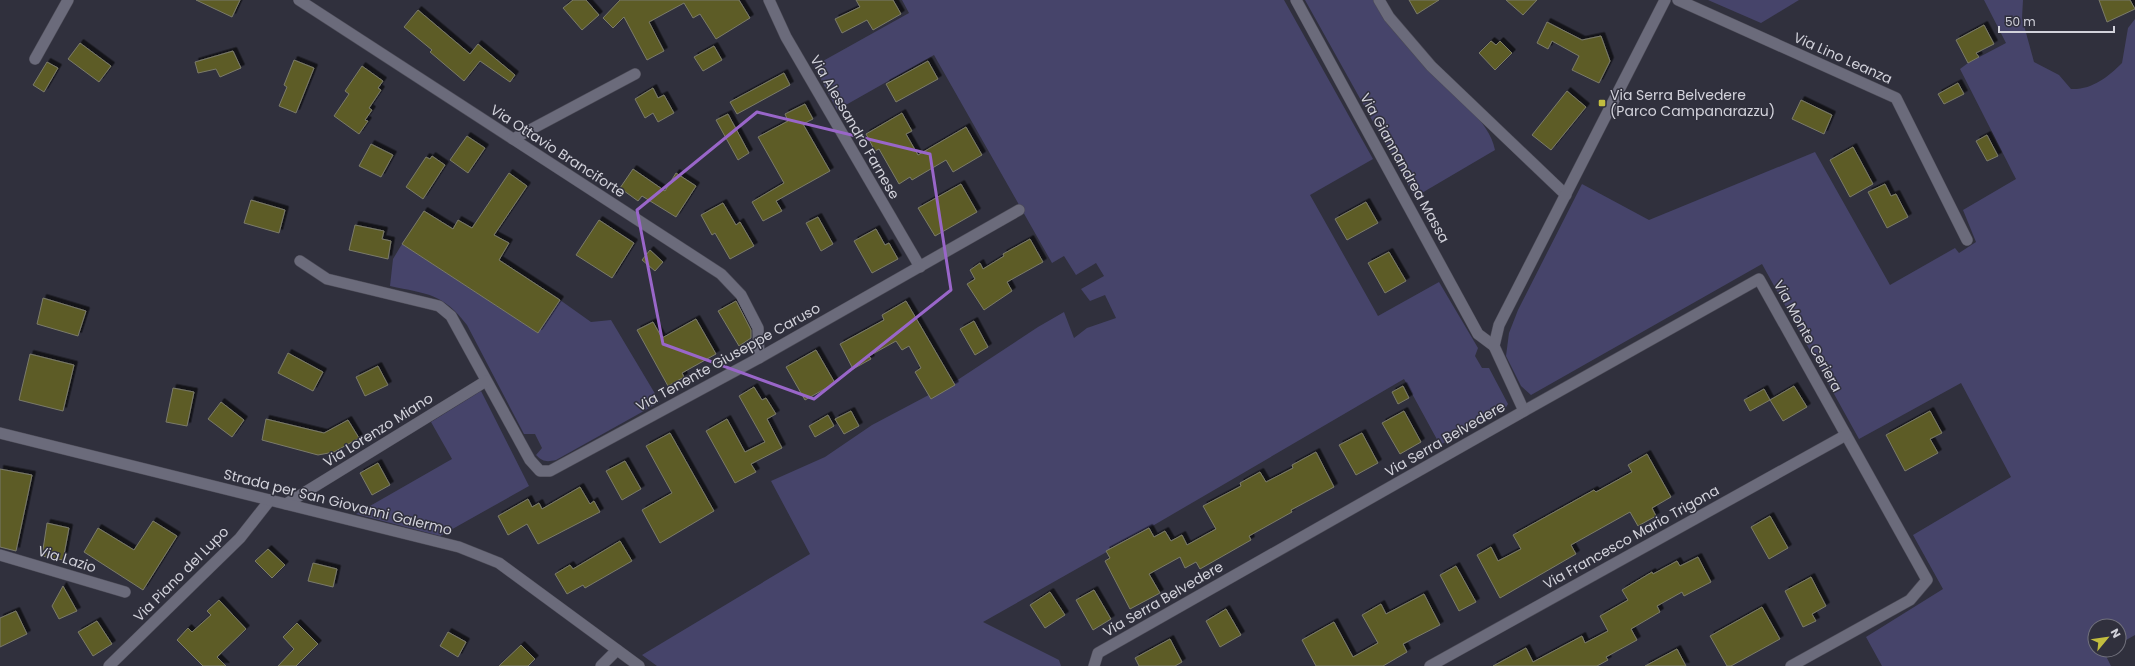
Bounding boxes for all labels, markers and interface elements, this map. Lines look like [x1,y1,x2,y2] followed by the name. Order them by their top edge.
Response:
[1999,8,2114,34] scale bar
[2005,13,2036,30] text: 50 m
[1790,27,1896,89] street label: Via Lino Leanza
[805,51,905,203] street label: Via Alessandro Farnese
[1610,85,1775,121] place label: Via Serra Belvedere (Parco Campanarazzu)
[1355,89,1455,247] street label: Via Giannandrea Massa
[1597,98,1607,108] marker: Via Serra Belvedere (Parco Campanarazzu)
[487,100,630,202] street label: Via Ottavio Branciforte
[1769,276,1847,396] street label: Via Monte Ceriera
[632,298,824,416] street label: Via Tenente Giuseppe Caruso
[319,388,437,472] street label: Via Lorenzo Miano
[1381,396,1509,482] street label: Via Serra Belvedere
[222,464,454,540] street label: Strada per San Giovanni Galermo
[1539,480,1723,594] street label: Via Francesco Mario Trigona
[129,522,233,626] street label: Via Piano del Lupo
[35,541,99,577] street label: Via Lazio
[1099,556,1227,642] street label: Via Serra Belvedere
[2087,618,2127,658] north arrow
[2107,626,2125,641] text: N

